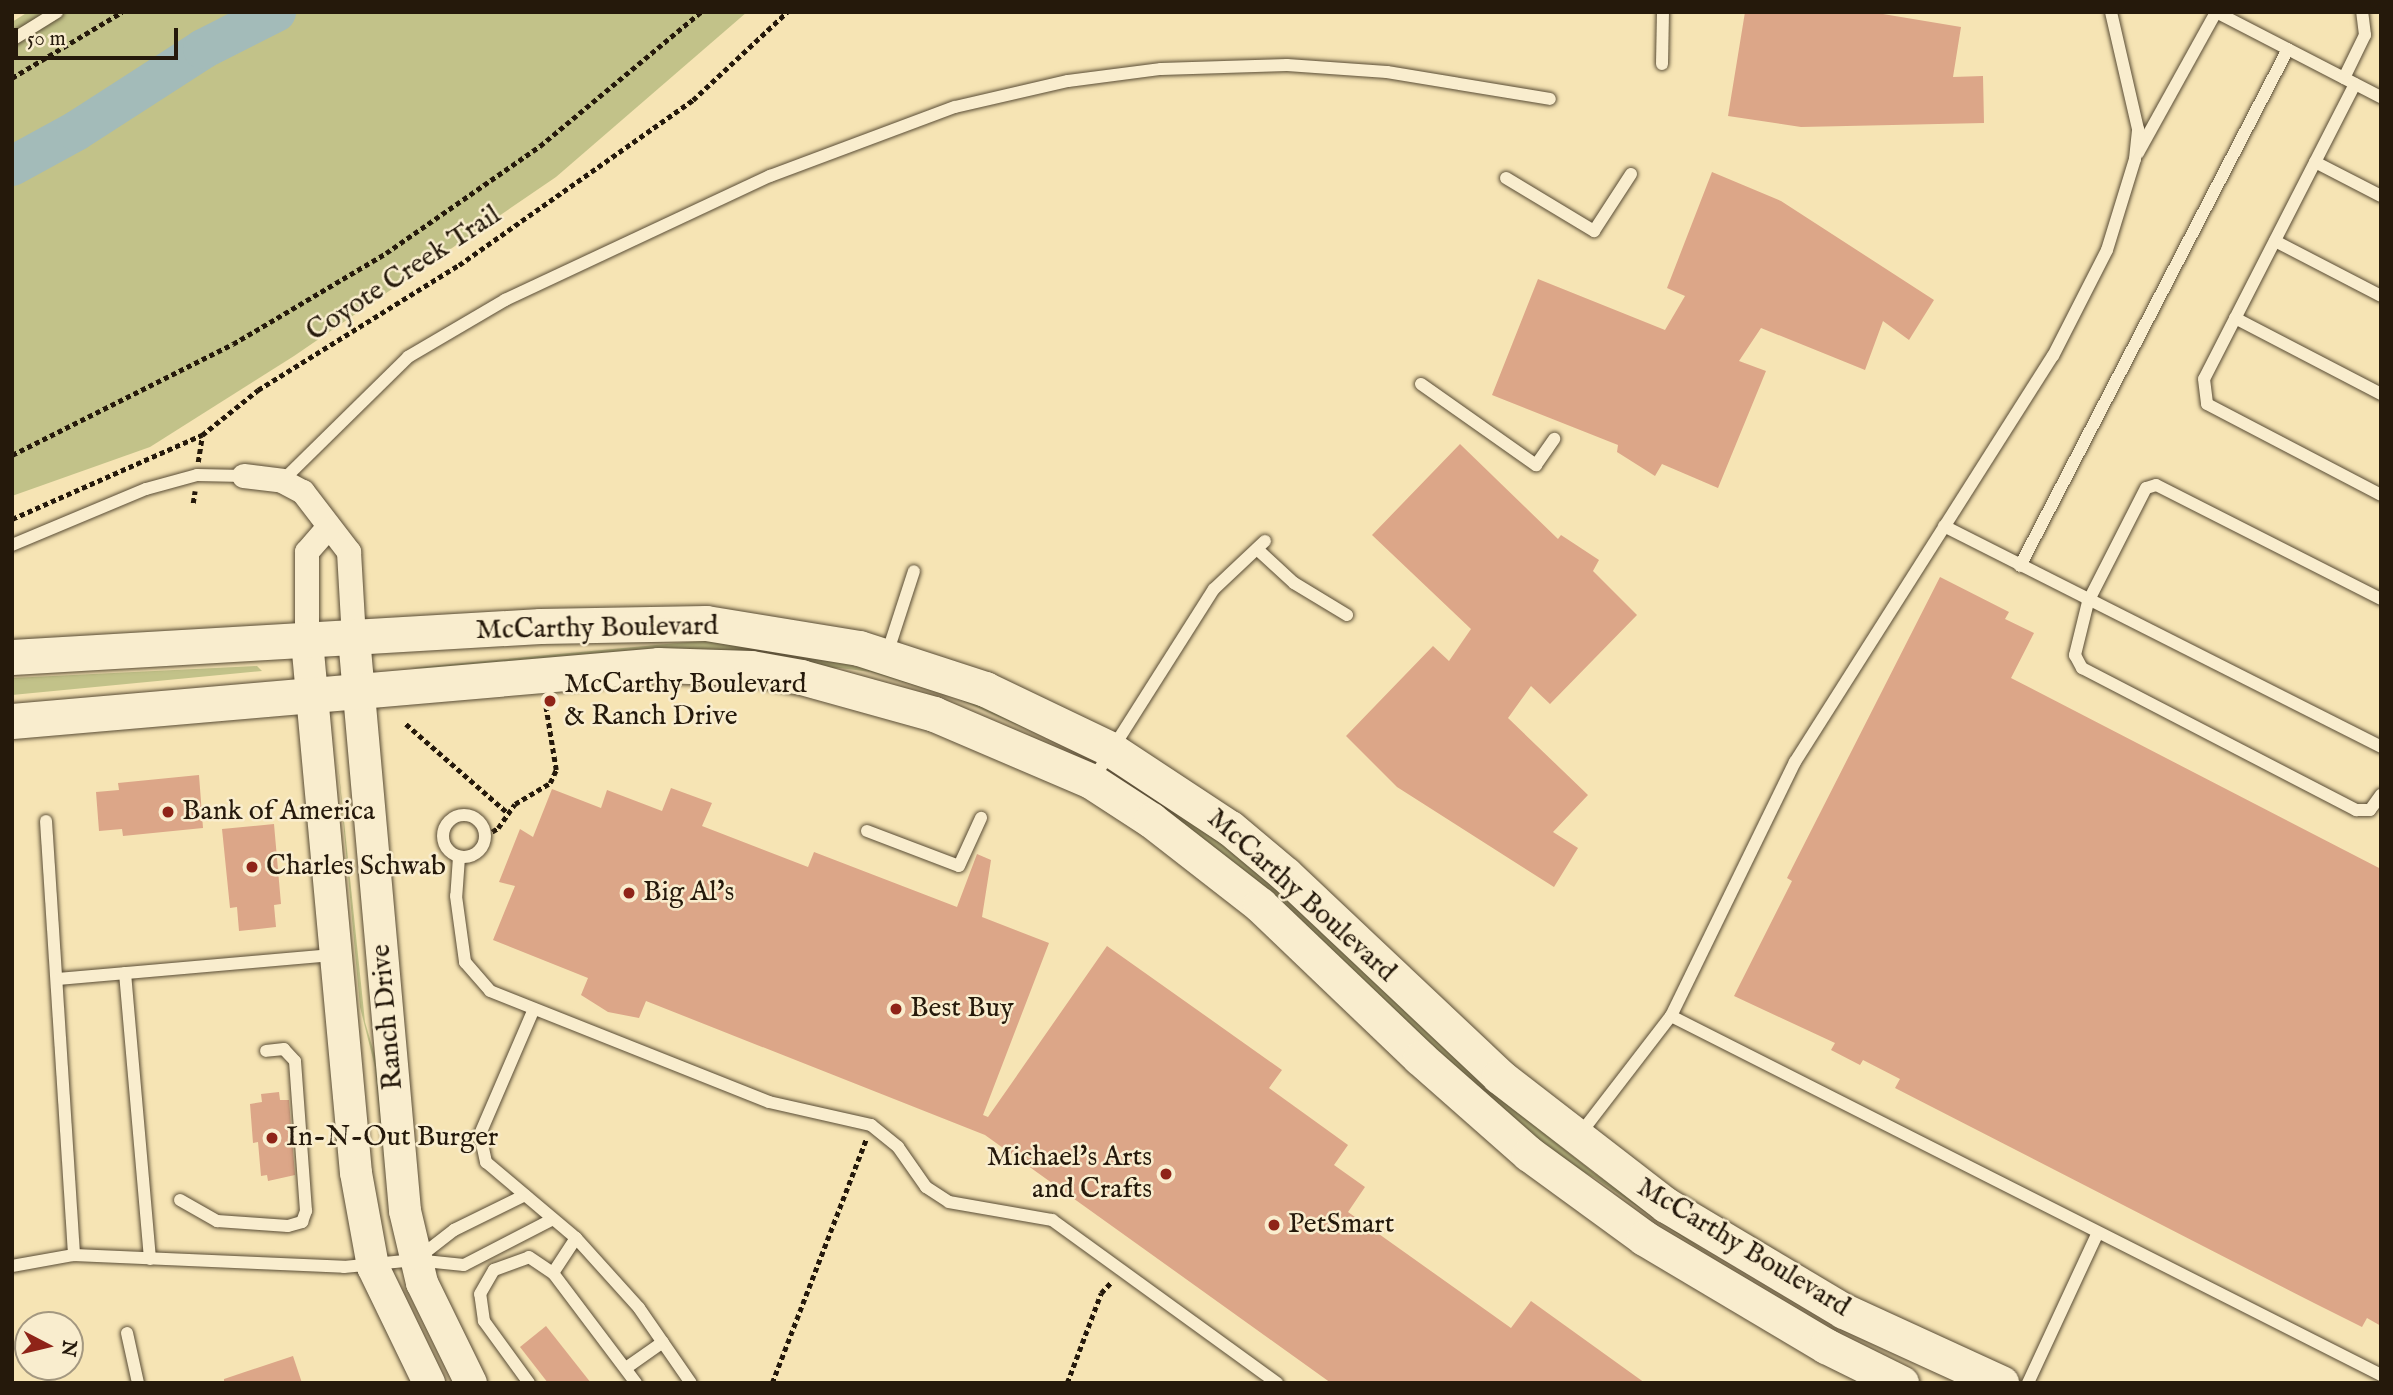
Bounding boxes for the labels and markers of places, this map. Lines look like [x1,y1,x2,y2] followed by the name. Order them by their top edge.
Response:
[564,668,807,734] place label: McCarthy Boulevard & Ranch Drive
[542,693,558,709] marker: McCarthy Boulevard & Ranch Drive
[182,795,375,829] place label: Bank of America
[160,804,176,820] marker: Bank of America
[266,850,446,884] place label: Charles Schwab
[244,859,260,875] marker: Charles Schwab
[643,876,734,910] place label: Big Al's
[621,885,637,901] marker: Big Al's
[910,992,1014,1026] place label: Best Buy
[888,1001,904,1017] marker: Best Buy
[286,1121,498,1155] place label: In-N-Out Burger
[264,1130,280,1146] marker: In-N-Out Burger
[987,1141,1152,1207] place label: Michael's Arts and Crafts
[1158,1166,1174,1182] marker: Michael's Arts and Crafts
[1288,1208,1394,1242] place label: PetSmart
[1266,1217,1282,1233] marker: PetSmart

